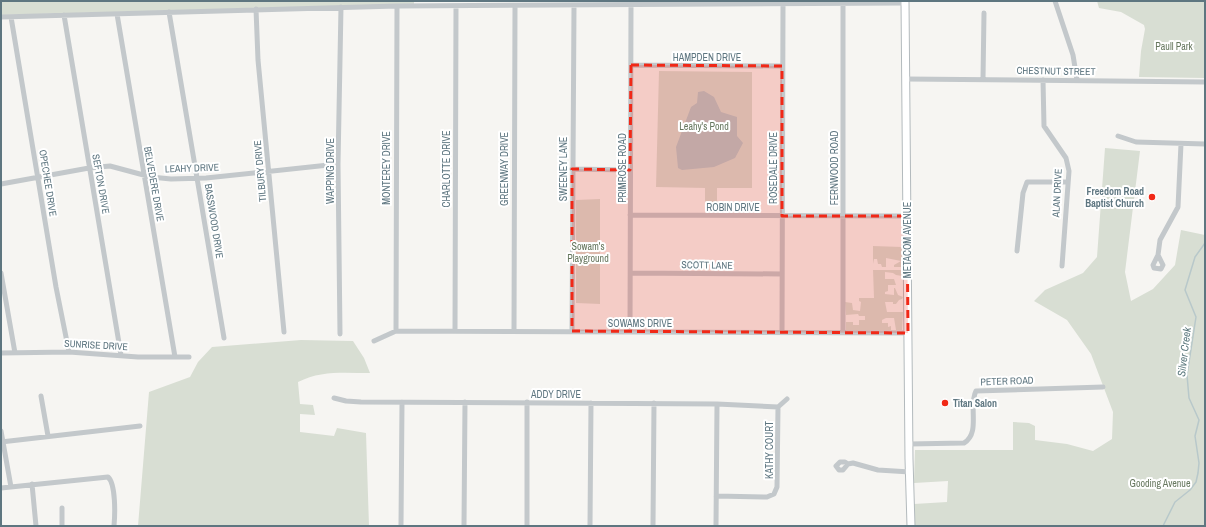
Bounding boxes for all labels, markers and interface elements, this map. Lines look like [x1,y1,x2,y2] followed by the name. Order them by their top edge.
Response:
[1155,40,1194,53] park label: Paull Park
[673,51,741,64] street label: HAMPDEN DRIVE
[1016,64,1096,78] street label: CHESTNUT STREET
[679,120,729,133] park label: Leahy's Pond
[380,131,393,205] street label: MONTEREY DRIVE
[440,131,453,208] street label: CHARLOTTE DRIVE
[828,131,841,205] street label: FERNWOOD ROAD
[498,132,511,206] street label: GREENWAY DRIVE
[767,132,780,204] street label: ROSEDALE DRIVE
[616,133,629,203] street label: PRIMROSE ROAD
[557,137,570,201] street label: SWEENEY LANE
[324,138,337,204] street label: WAPPING DRIVE
[251,140,269,202] street label: TILBURY DRIVE
[141,145,167,223] street label: BELVEDERE DRIVE
[36,149,60,217] street label: OPECHEE DRIVE
[89,153,113,215] street label: SEFTON DRIVE
[165,161,219,175] street label: LEAHY DRIVE
[1049,168,1065,219] street label: ALAN DRIVE
[202,183,226,259] street label: BASSWOOD DRIVE
[1085,185,1144,210] place label: Freedom Road Baptist Church
[1147,192,1157,202] marker: Freedom Road Baptist Church
[706,201,760,214] street label: ROBIN DRIVE
[901,202,914,278] street label: METACOM AVENUE
[567,240,609,265] park label: Sowam's Playground
[681,258,733,272] street label: SCOTT LANE
[608,317,672,330] street label: SOWAMS DRIVE
[1174,326,1194,377] water label: Silver Creek
[64,337,128,353] street label: SUNRISE DRIVE
[980,374,1034,388] street label: PETER ROAD
[530,388,581,401] street label: ADDY DRIVE
[953,397,997,410] place label: Titan Salon
[940,398,950,408] marker: Titan Salon
[763,421,776,479] street label: KATHY COURT
[1130,477,1191,490] park label: Gooding Avenue

